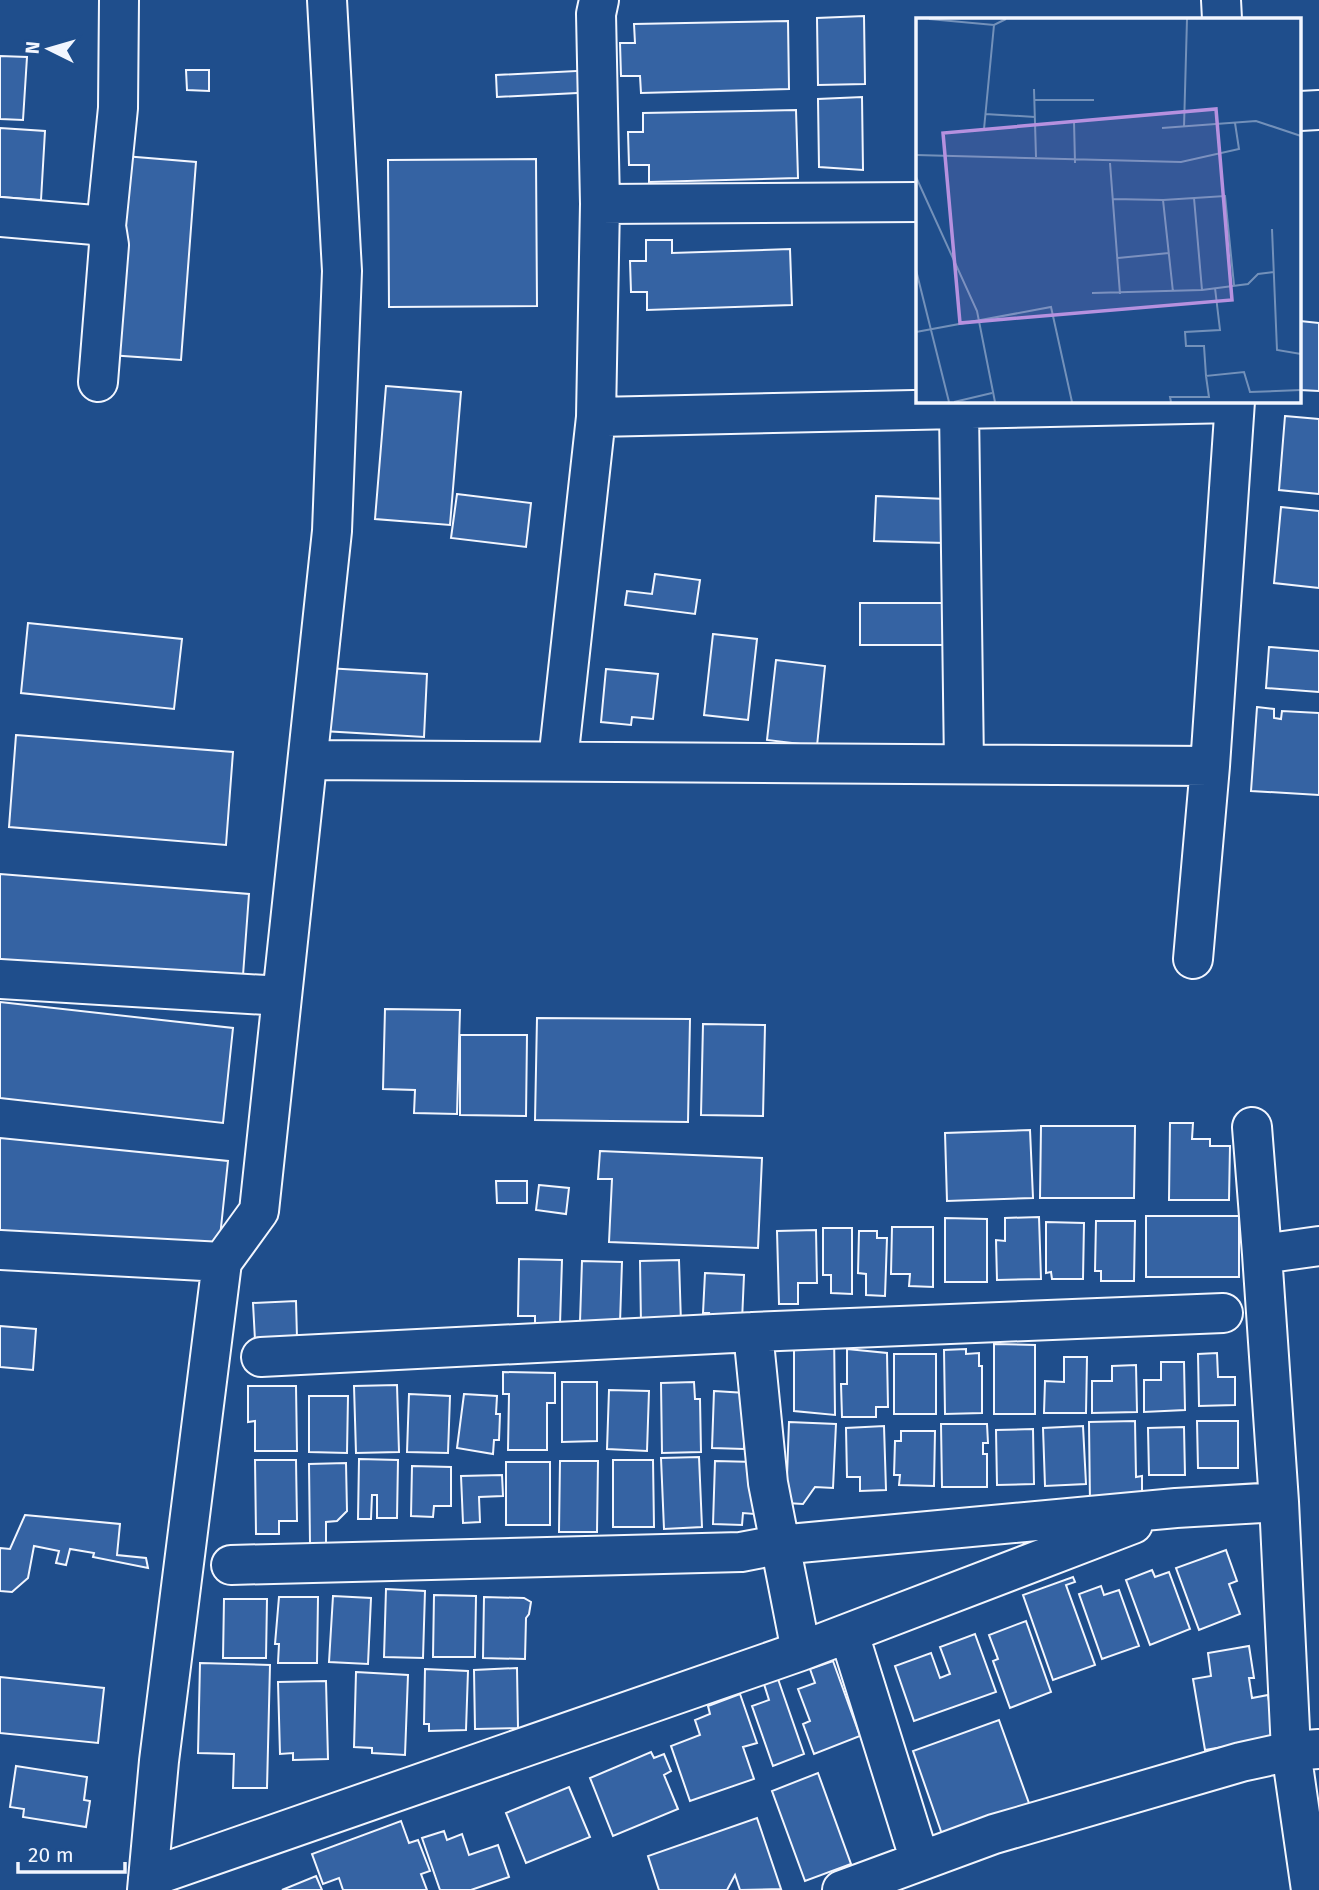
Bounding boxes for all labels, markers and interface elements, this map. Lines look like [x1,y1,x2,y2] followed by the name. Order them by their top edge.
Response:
[14,14,84,84] north arrow
[916,18,1302,402] inset map
[21,40,45,55] text: N
[18,1830,124,1874] scale bar
[28,1842,74,1868] text: 20 m

